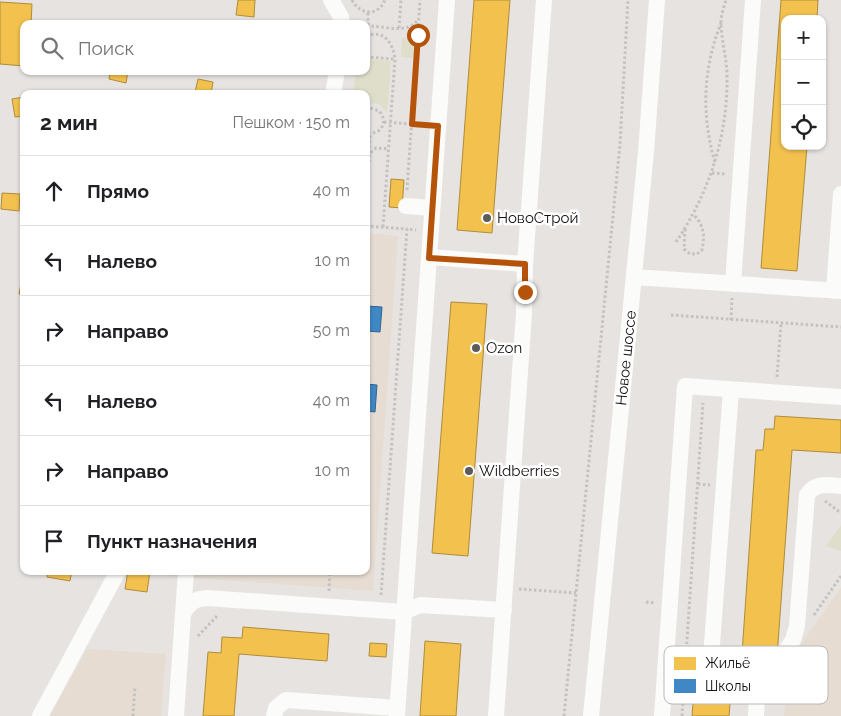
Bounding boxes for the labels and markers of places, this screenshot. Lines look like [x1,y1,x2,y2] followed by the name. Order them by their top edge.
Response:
[497,209,578,227] place label: НовоСтрой
[481,212,493,224] marker: НовоСтрой
[486,339,522,357] place label: Ozon
[470,342,482,354] marker: Ozon
[479,462,559,480] place label: Wildberries
[463,465,475,477] marker: Wildberries

